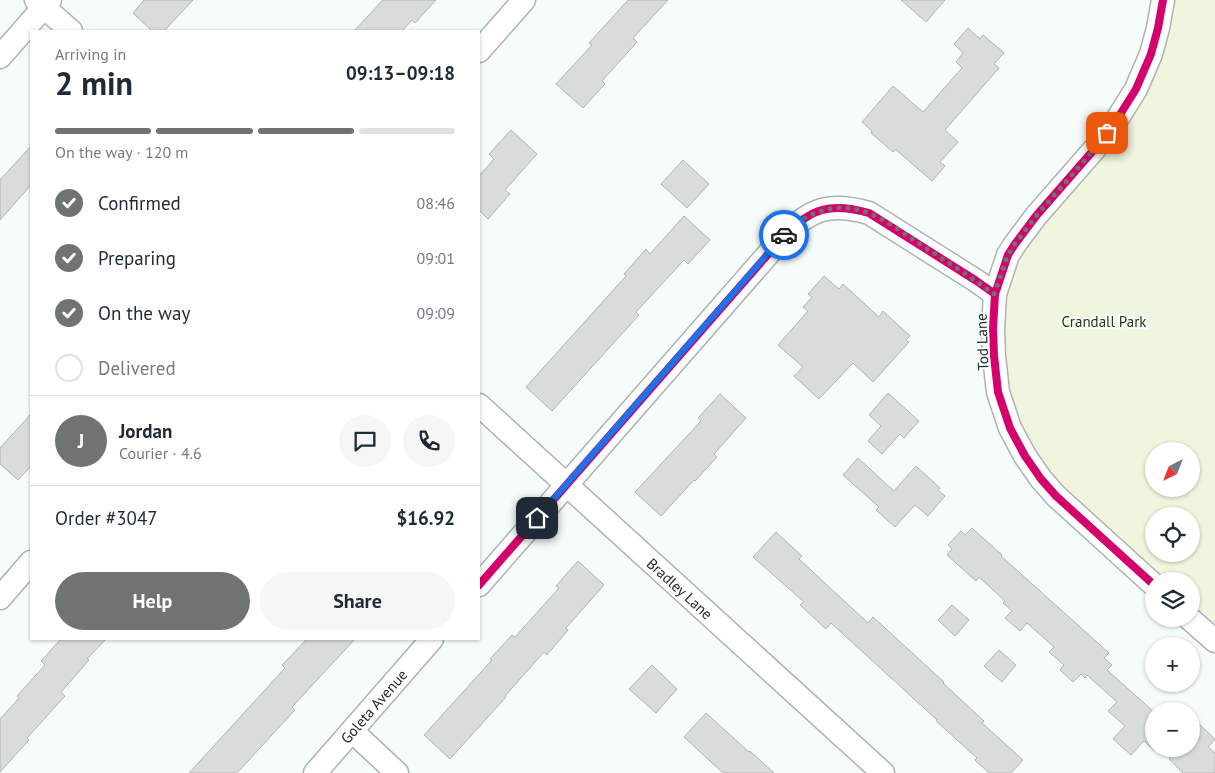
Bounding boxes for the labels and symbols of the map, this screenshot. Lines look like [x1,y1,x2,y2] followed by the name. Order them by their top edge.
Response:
[1086,112,1128,154] pin
[759,210,809,260] courier
[1062,312,1147,331] park label: Crandall Park
[972,313,992,371] street label: Tod Lane
[1145,442,1200,498] north arrow
[516,497,558,539] pin
[643,553,717,623] street label: Bradley Lane
[336,665,411,747] street label: Goleta Avenue

